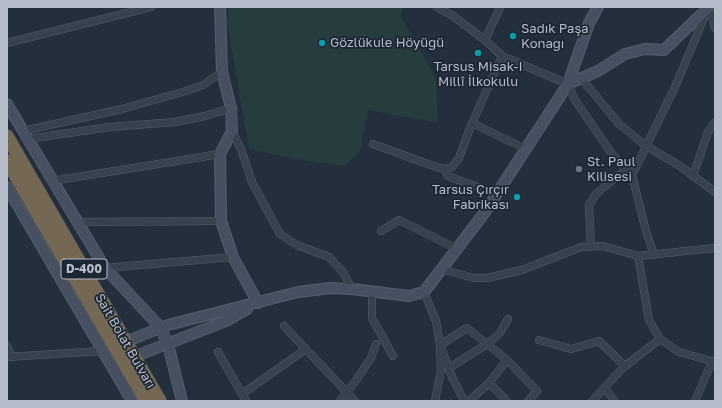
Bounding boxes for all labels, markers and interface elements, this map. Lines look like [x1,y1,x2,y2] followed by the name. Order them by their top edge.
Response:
[521,21,589,52] place label: Sadık Paşa Konağı
[508,31,518,41] marker: Sadık Paşa Konağı
[330,35,444,51] place label: Gözlükule Höyüğü
[317,38,327,48] marker: Gözlükule Höyüğü
[473,48,483,58] marker: Tarsus Misak-I Millî İlkokulu
[434,59,522,90] place label: Tarsus Misak-I Millî İlkokulu
[587,154,636,185] place label: St. Paul Kilisesi
[574,164,584,174] marker: St. Paul Kilisesi
[432,182,509,213] place label: Tarsus Çırçır Fabrikası
[512,192,522,202] marker: Tarsus Çırçır Fabrikası
[61,259,107,279] road number: D-400
[91,291,159,391] street label: Sait Bolat Bulvarı

